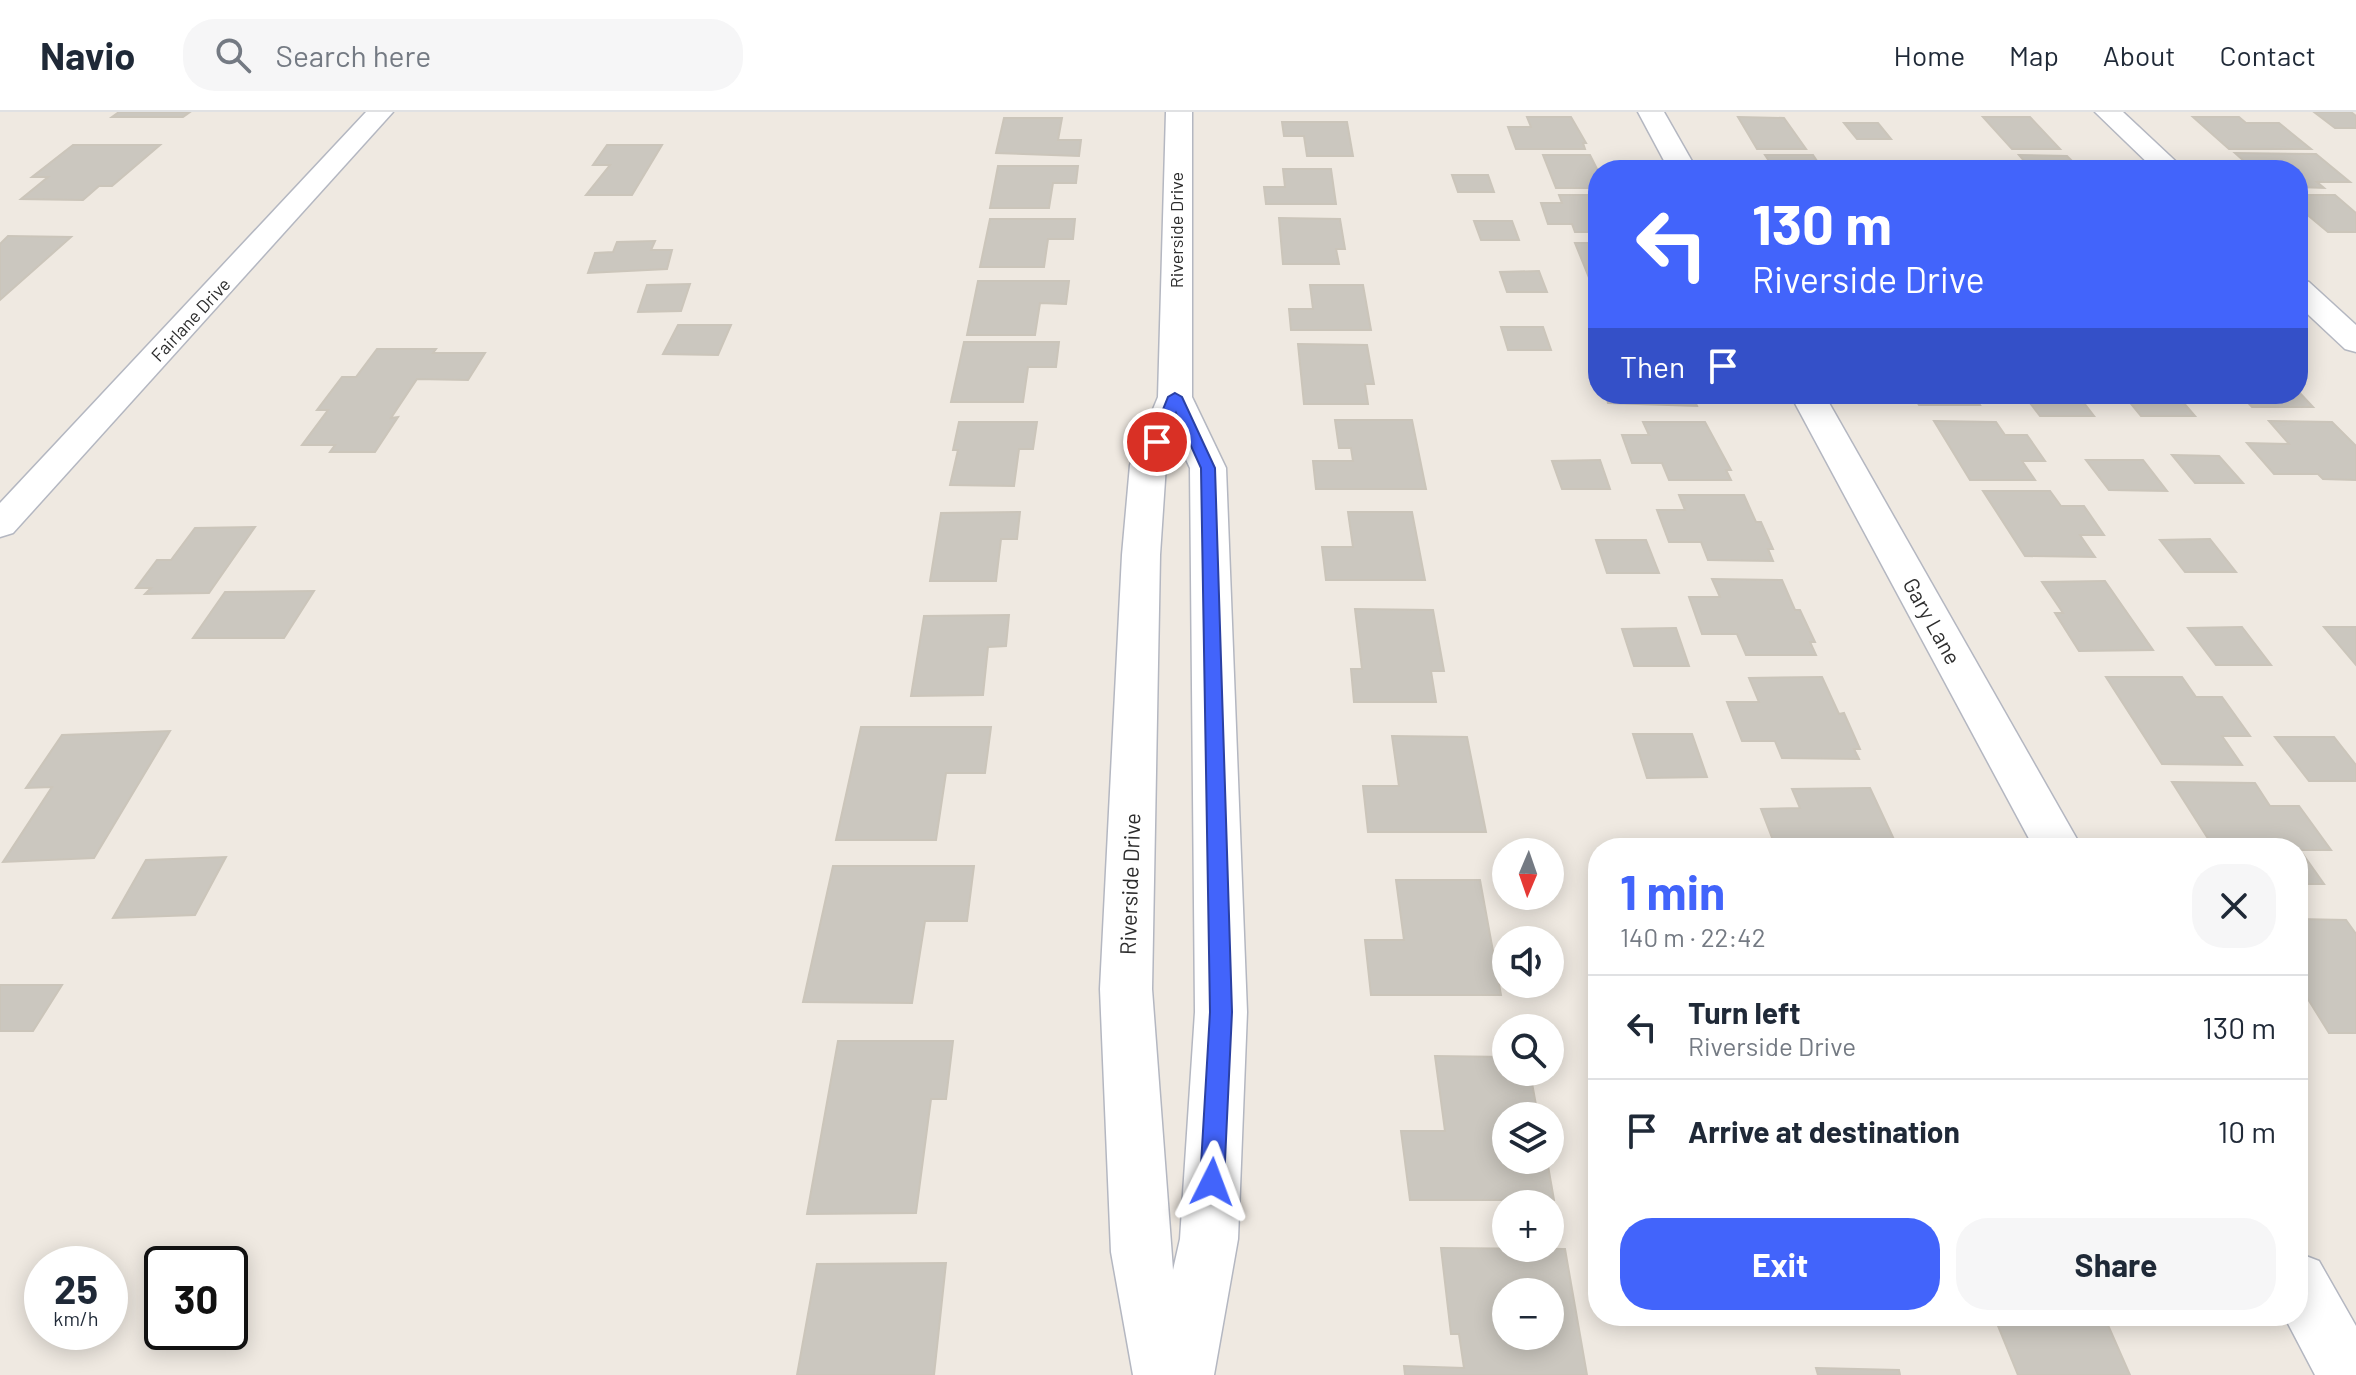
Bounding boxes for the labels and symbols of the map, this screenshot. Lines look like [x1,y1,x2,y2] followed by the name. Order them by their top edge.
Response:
[1165,172,1187,288] street label: Riverside Drive
[146,273,235,366] street label: Fairlane Drive
[1123,408,1191,476] pin
[1898,573,1967,668] street label: Gary Lane
[1114,812,1144,955] street label: Riverside Drive
[1492,838,1564,910] north arrow
[1170,1140,1254,1224] position arrow
[144,1246,248,1350] speed limit sign: 30

